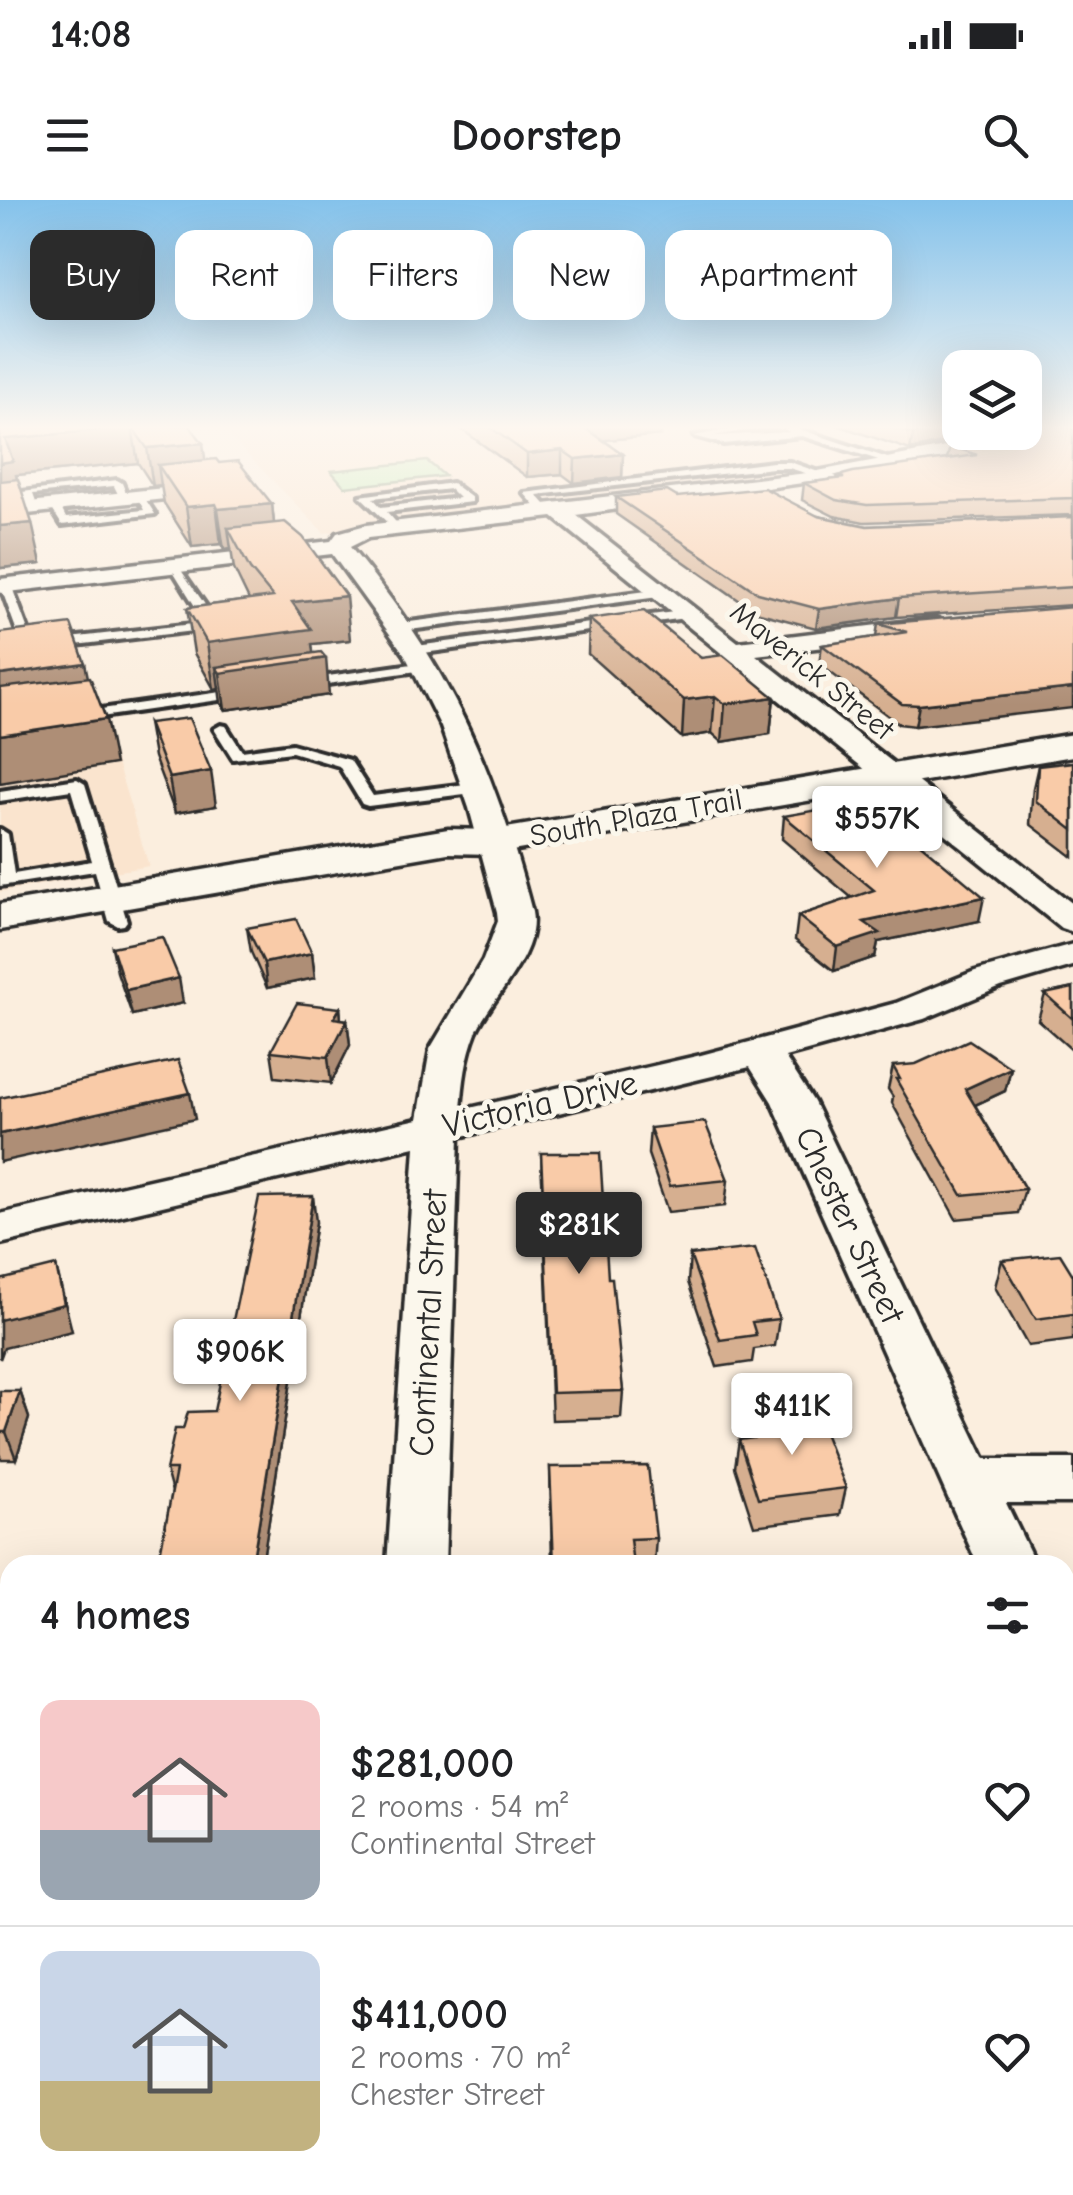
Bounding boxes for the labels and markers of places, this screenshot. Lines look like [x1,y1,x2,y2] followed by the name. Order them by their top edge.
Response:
[807,786,947,871] pin: $557K
[509,1192,649,1277] pin: $281K
[170,1319,310,1404] pin: $906K
[722,1373,862,1458] pin: $411K

